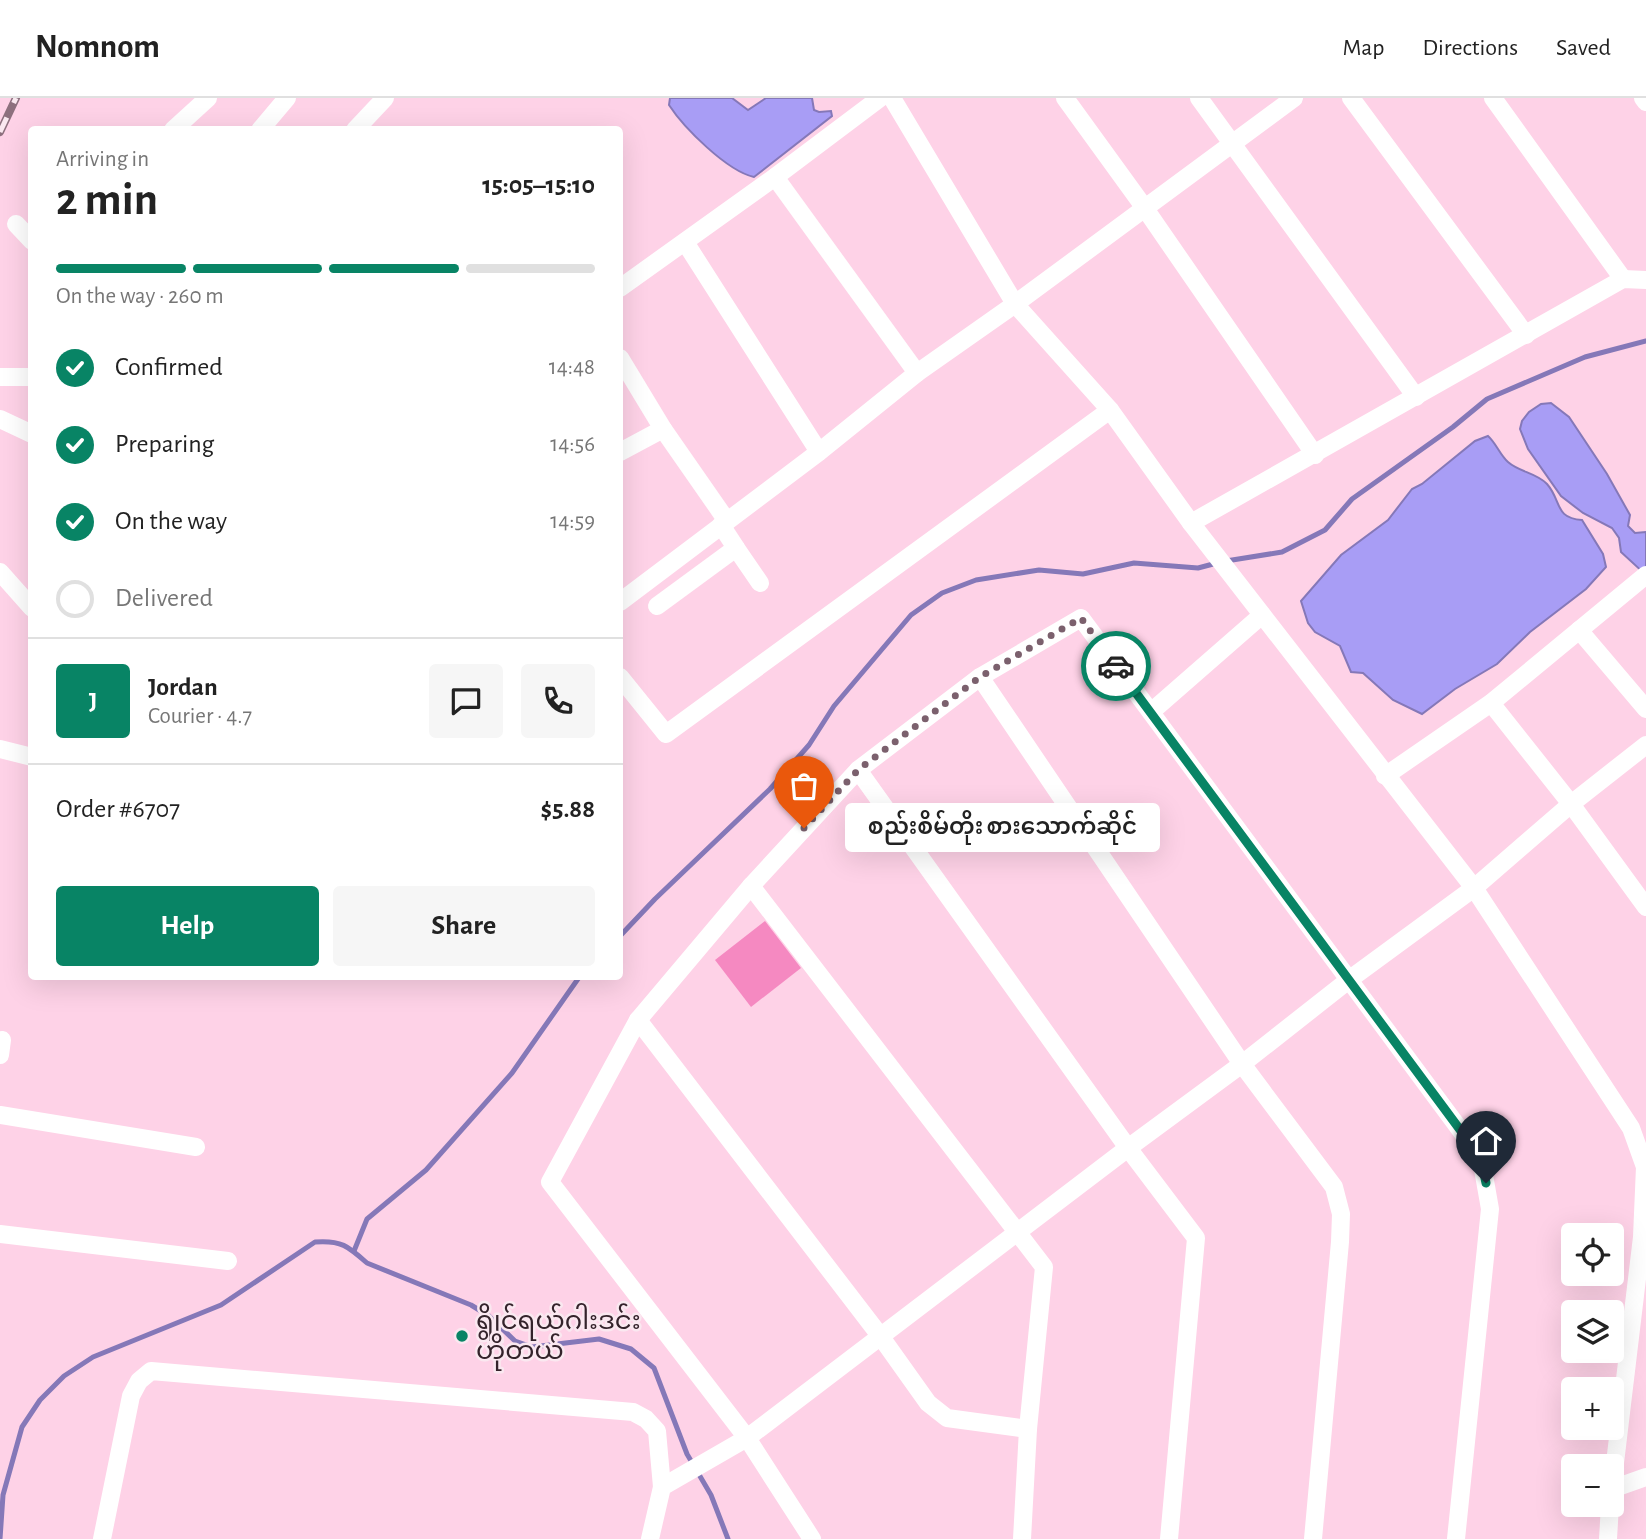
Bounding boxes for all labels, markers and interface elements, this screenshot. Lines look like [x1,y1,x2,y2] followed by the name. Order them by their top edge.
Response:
[35,31,160,64] text: Nomnom
[1342,36,1384,60] text: Map
[1422,36,1518,60] text: Directions
[1556,36,1611,60] text: Saved
[56,148,149,171] text: Arriving in
[482,172,595,198] text: 15:05–15:10
[56,177,158,223] text: 2 min
[56,285,224,308] text: On the way · 260 m
[56,349,94,387] icon: check
[115,354,223,380] text: Confirmed
[549,356,595,379] text: 14:48
[56,426,94,464] icon: check
[115,431,214,457] text: Preparing
[550,433,595,456] text: 14:56
[56,503,94,541] icon: check
[115,508,227,534] text: On the way
[550,510,595,533] text: 14:59
[115,585,213,611] text: Delivered
[1081,631,1151,701] courier
[1097,647,1135,685] icon: car
[429,664,503,738] button: chat
[521,664,595,738] button: phone
[148,674,218,700] text: Jordan
[89,688,97,714] text: J
[148,705,252,728] text: Courier · 4.7
[774,756,834,828] pin
[785,767,823,805] icon: bag
[56,796,180,822] text: Order #6707
[540,796,595,822] text: $5.88
[846,804,1161,852] callout: စည်းစိမ်တိုး စားသောက်ဆိုင်
[868,816,1137,839] text: စည်းစိမ်တိုး စားသောက်ဆိုင်
[56,886,319,966] button: Help
[333,886,595,966] button: Share
[1456,1111,1516,1183] pin
[1467,1122,1505,1160] icon: home
[1561,1223,1624,1517] map controls
[1561,1223,1624,1286] button: locate
[1561,1300,1624,1363] button: layers
[476,1303,641,1371] place label: ရွိုင်ရယ်ဂါးဒင်း ဟိုတယ်
[454,1328,470,1344] marker: ရွိုင်ရယ်ဂါးဒင်း ဟိုတယ်
[1561,1377,1624,1440] button: +
[1561,1454,1624,1517] button: −

